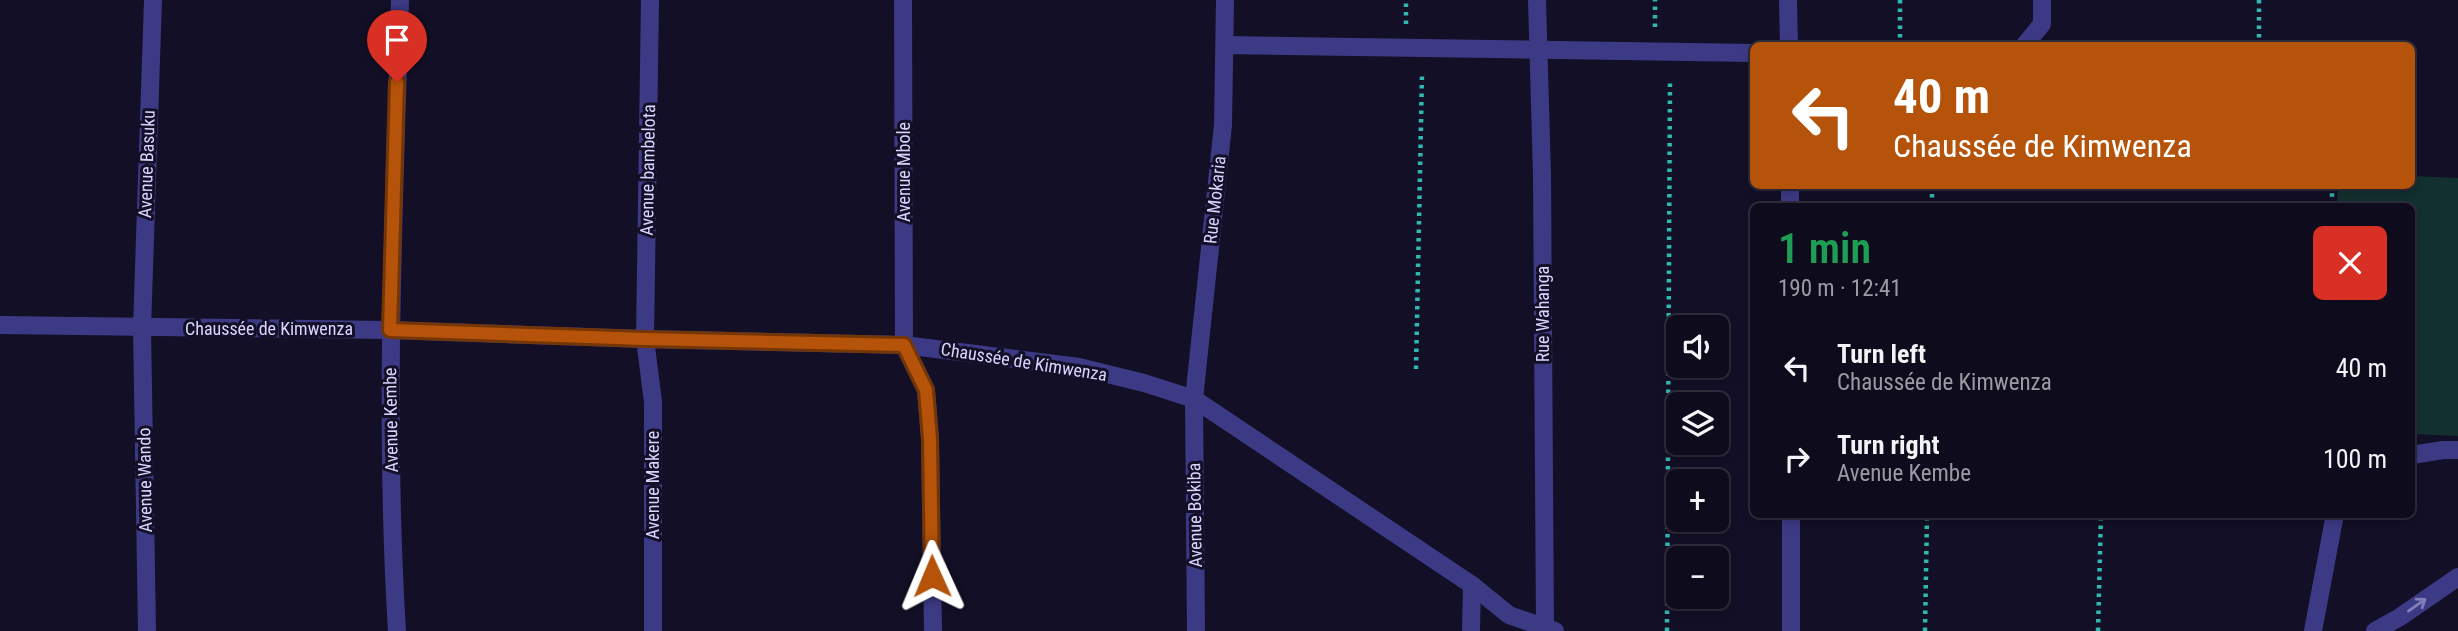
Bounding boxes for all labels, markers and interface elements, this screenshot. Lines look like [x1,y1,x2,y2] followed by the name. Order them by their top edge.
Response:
[367,10,427,82] pin
[378,21,416,59] icon: arrive
[1893,68,1990,125] text: 40 m
[1778,70,1869,161] icon: left
[636,104,659,236] street label: Avenue bambelota
[134,110,159,218] street label: Avenue Basuku
[893,122,914,222] street label: Avenue Mbole
[1893,127,2192,165] text: Chaussée de Kimwenza
[1199,155,1230,245] street label: Rue Mokaria
[1778,224,1871,273] text: 1 min
[2313,226,2387,300] button: close
[1532,266,1553,362] street label: Rue Wahanga
[1778,275,1902,302] text: 190 m · 12:41
[1666,315,1729,609] map controls
[1666,315,1729,378] button: sound
[185,318,353,339] street label: Chaussée de Kimwenza
[939,338,1109,385] street label: Chaussée de Kimwenza
[1837,339,1926,369] text: Turn left
[1778,349,1816,387] icon: left
[2336,353,2387,383] text: 40 m
[379,367,402,473] street label: Avenue Kembe
[1837,369,2052,396] text: Chaussée de Kimwenza
[1666,392,1729,455] button: layers
[133,427,156,533] street label: Avenue Wando
[1837,430,1939,460] text: Turn right
[642,431,663,539] street label: Avenue Makere
[1778,440,1816,478] icon: right
[2323,444,2387,474] text: 100 m
[1837,460,1971,487] text: Avenue Kembe
[1183,463,1206,567] street label: Avenue Bokiba
[1666,469,1729,532] button: +
[895,539,969,613] position arrow
[1666,546,1729,609] button: −
[2407,598,2426,612] one-way arrow

